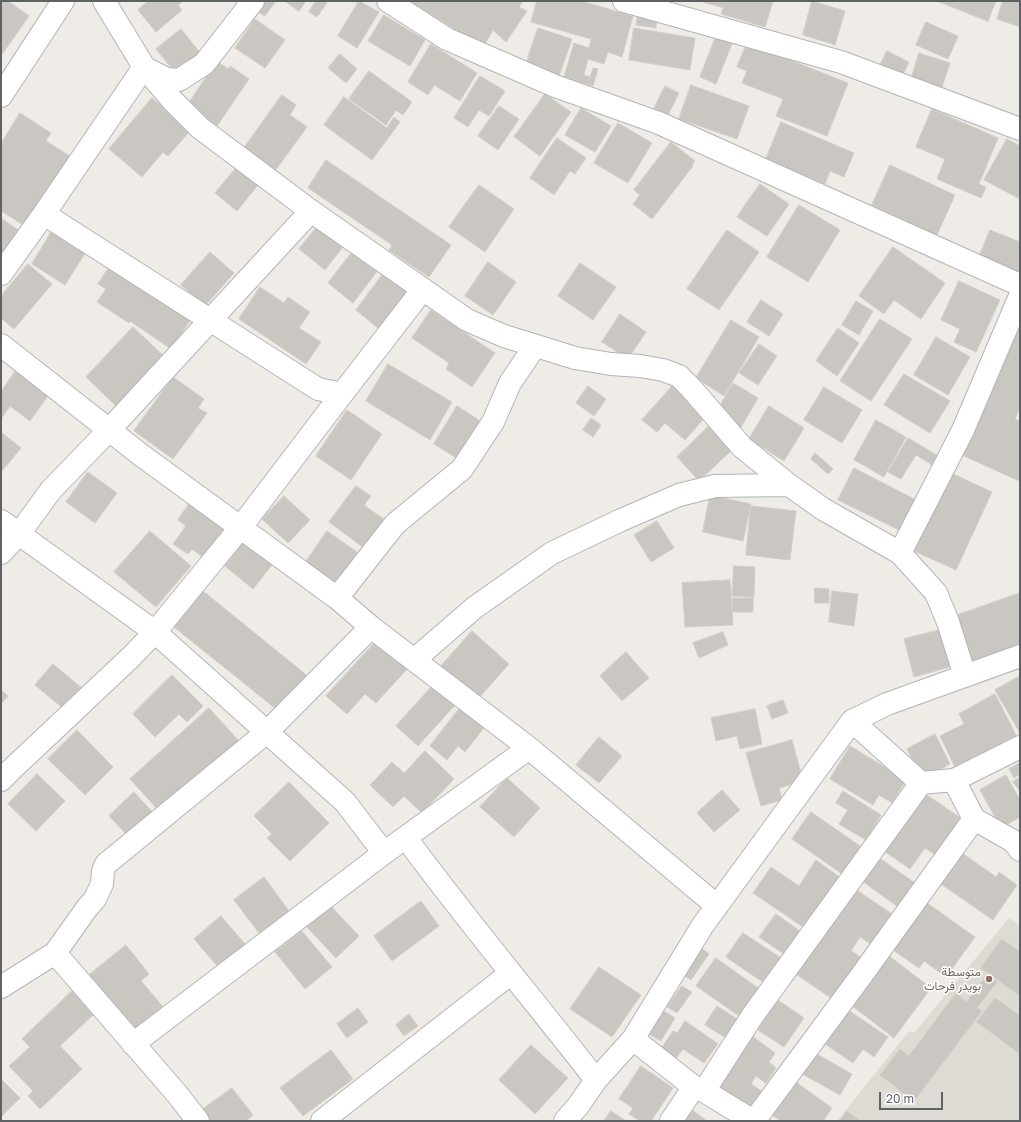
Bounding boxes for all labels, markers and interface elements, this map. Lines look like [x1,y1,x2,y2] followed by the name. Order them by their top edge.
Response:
[924,965,981,993] place label: متوسطة بويدر فرحات
[984,974,994,984] marker: متوسطة بويدر فرحات
[881,1084,945,1110] scale bar
[886,1091,914,1106] text: 20 m

